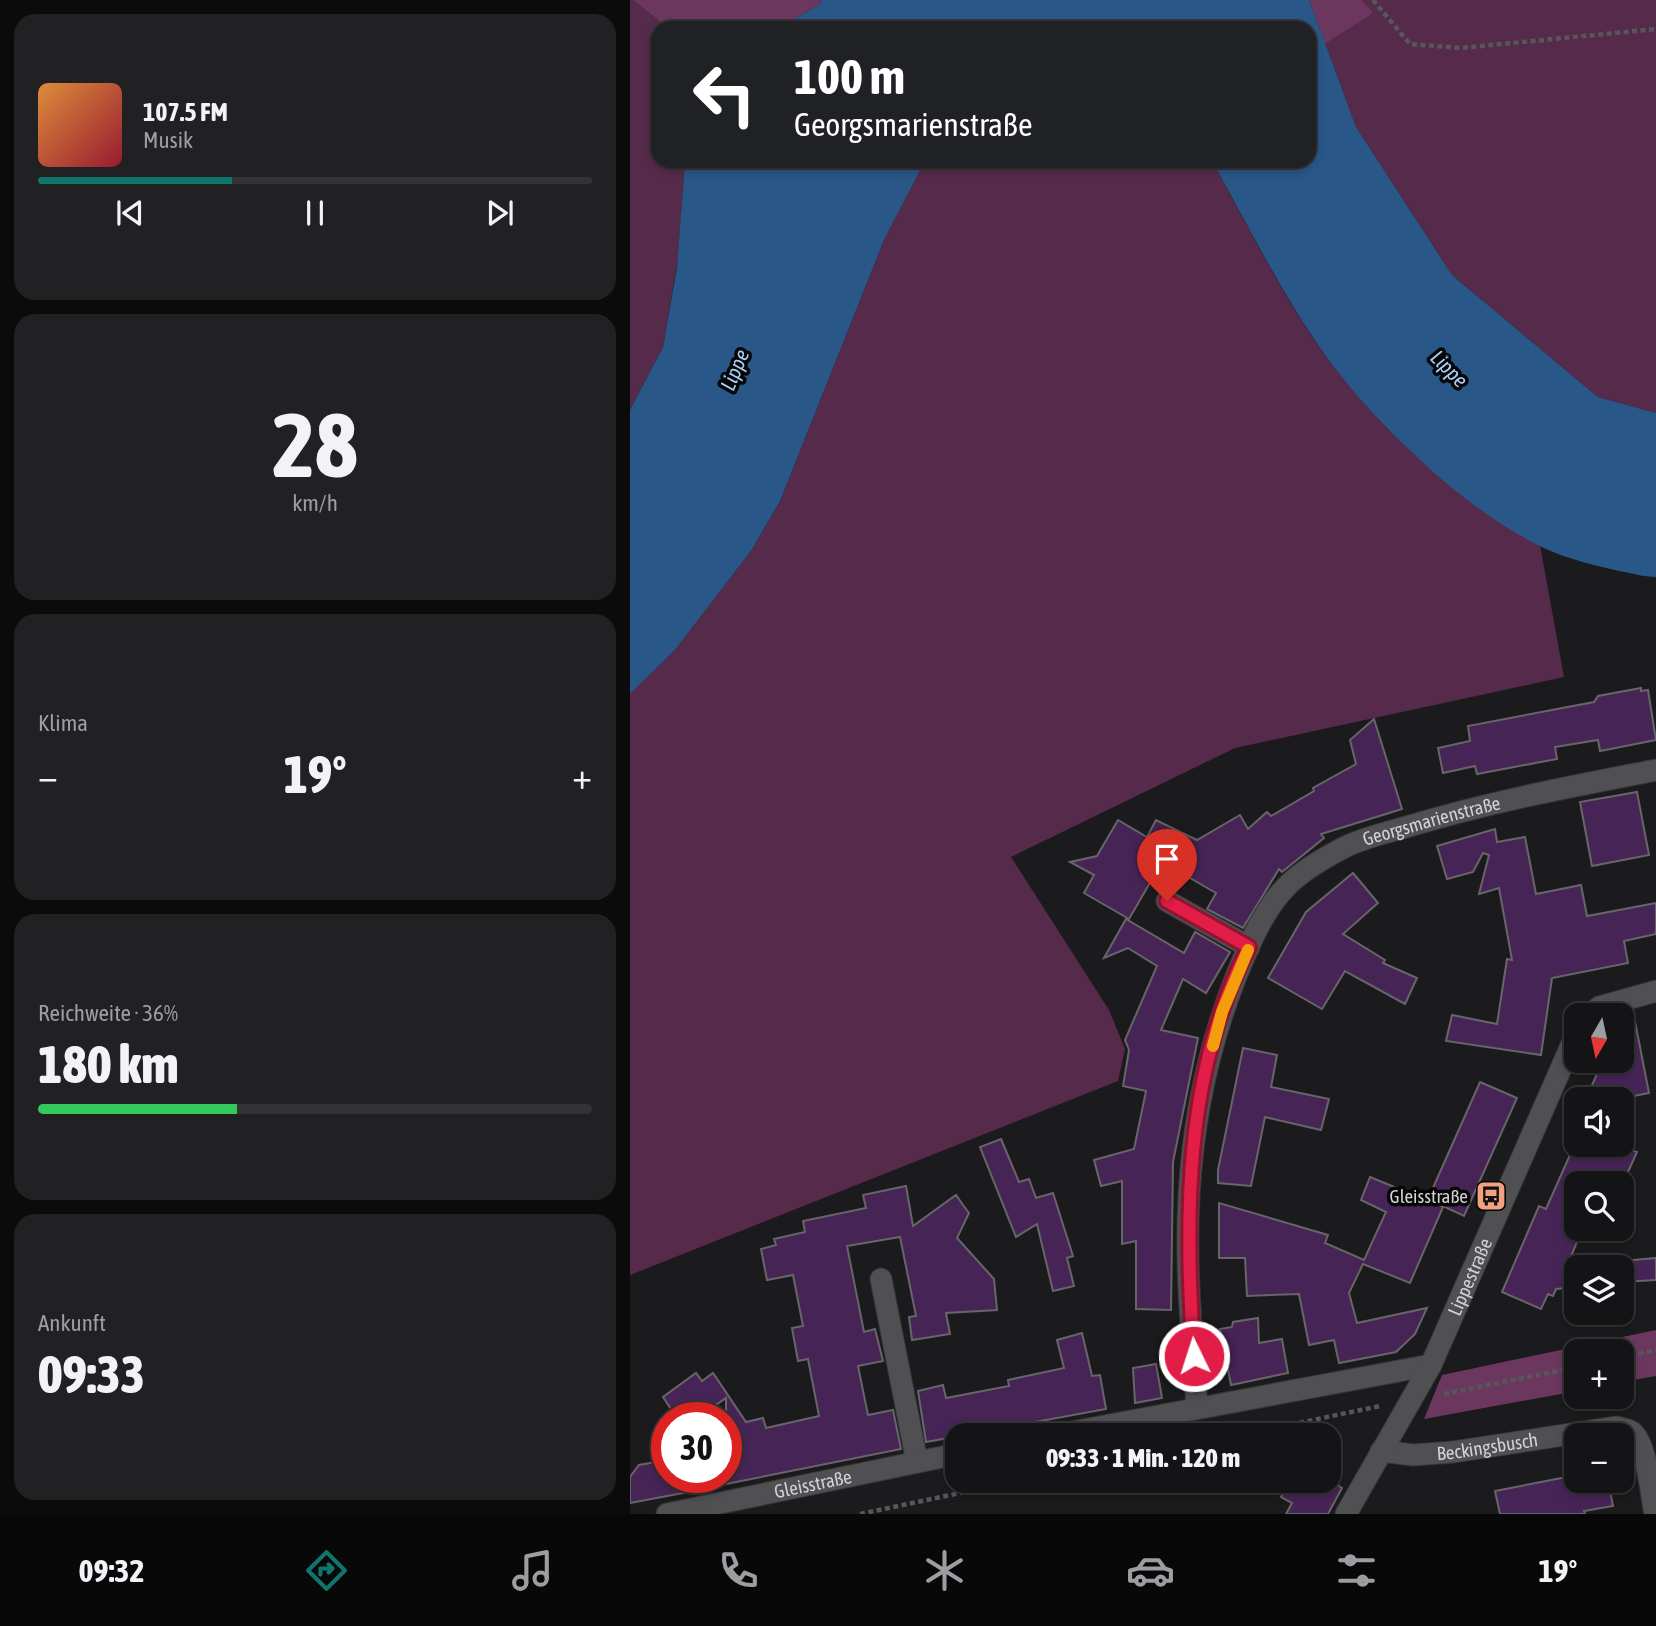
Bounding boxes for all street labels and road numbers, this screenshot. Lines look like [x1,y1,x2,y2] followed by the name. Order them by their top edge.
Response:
[1360,791,1502,850] street label: Georgsmarienstraße
[1443,1235,1496,1319] street label: Lippestraße
[1436,1428,1539,1464] street label: Beckingsbusch
[772,1465,854,1503] street label: Gleisstraße

